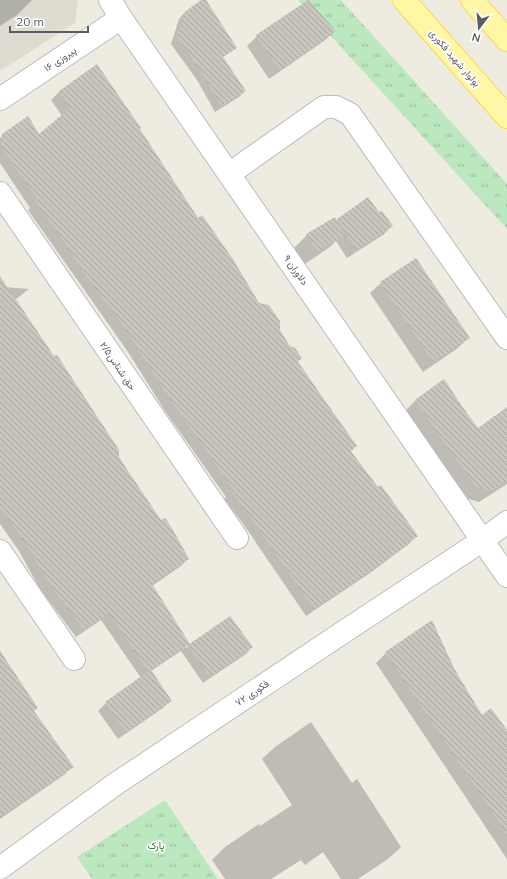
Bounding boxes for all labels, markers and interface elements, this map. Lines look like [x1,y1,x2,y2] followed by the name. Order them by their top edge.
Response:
[10,8,88,34] scale bar
[459,8,499,48] north arrow
[16,14,44,29] text: 20 m
[426,27,484,90] street label: بولوار شهید فکوری
[470,30,482,45] text: N
[41,43,79,75] street label: پیروزی ۱۶
[281,252,311,288] street label: دلاوران ۹
[97,339,139,393] street label: حق شناس۲/۵
[232,677,272,709] street label: فکوری ۷۲
[148,839,164,853] park label: پارک

